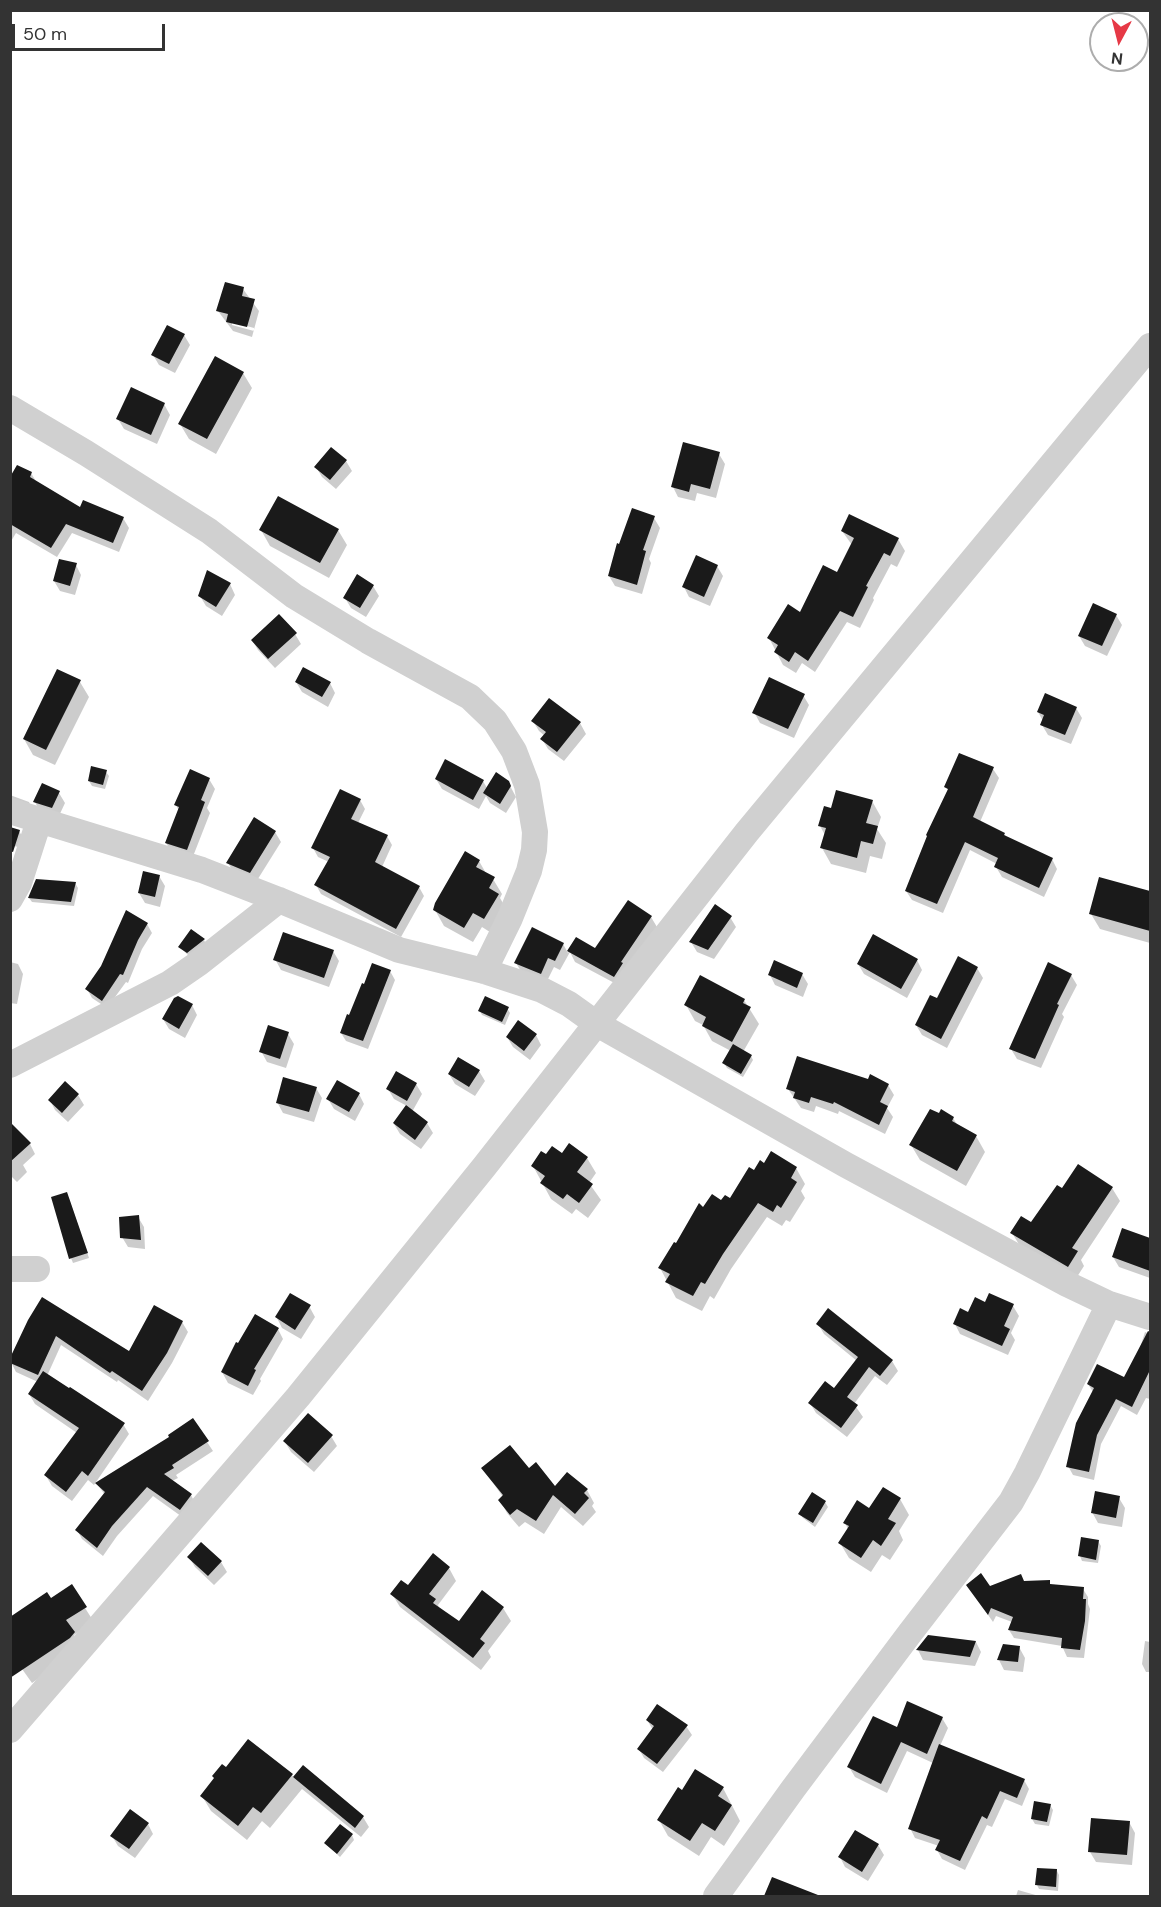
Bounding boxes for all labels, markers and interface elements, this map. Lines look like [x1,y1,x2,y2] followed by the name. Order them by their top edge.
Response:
[15,12,168,50] scale bar
[1089,12,1149,72] north arrow
[23,22,67,46] text: 50 m
[1110,47,1124,70] text: N

